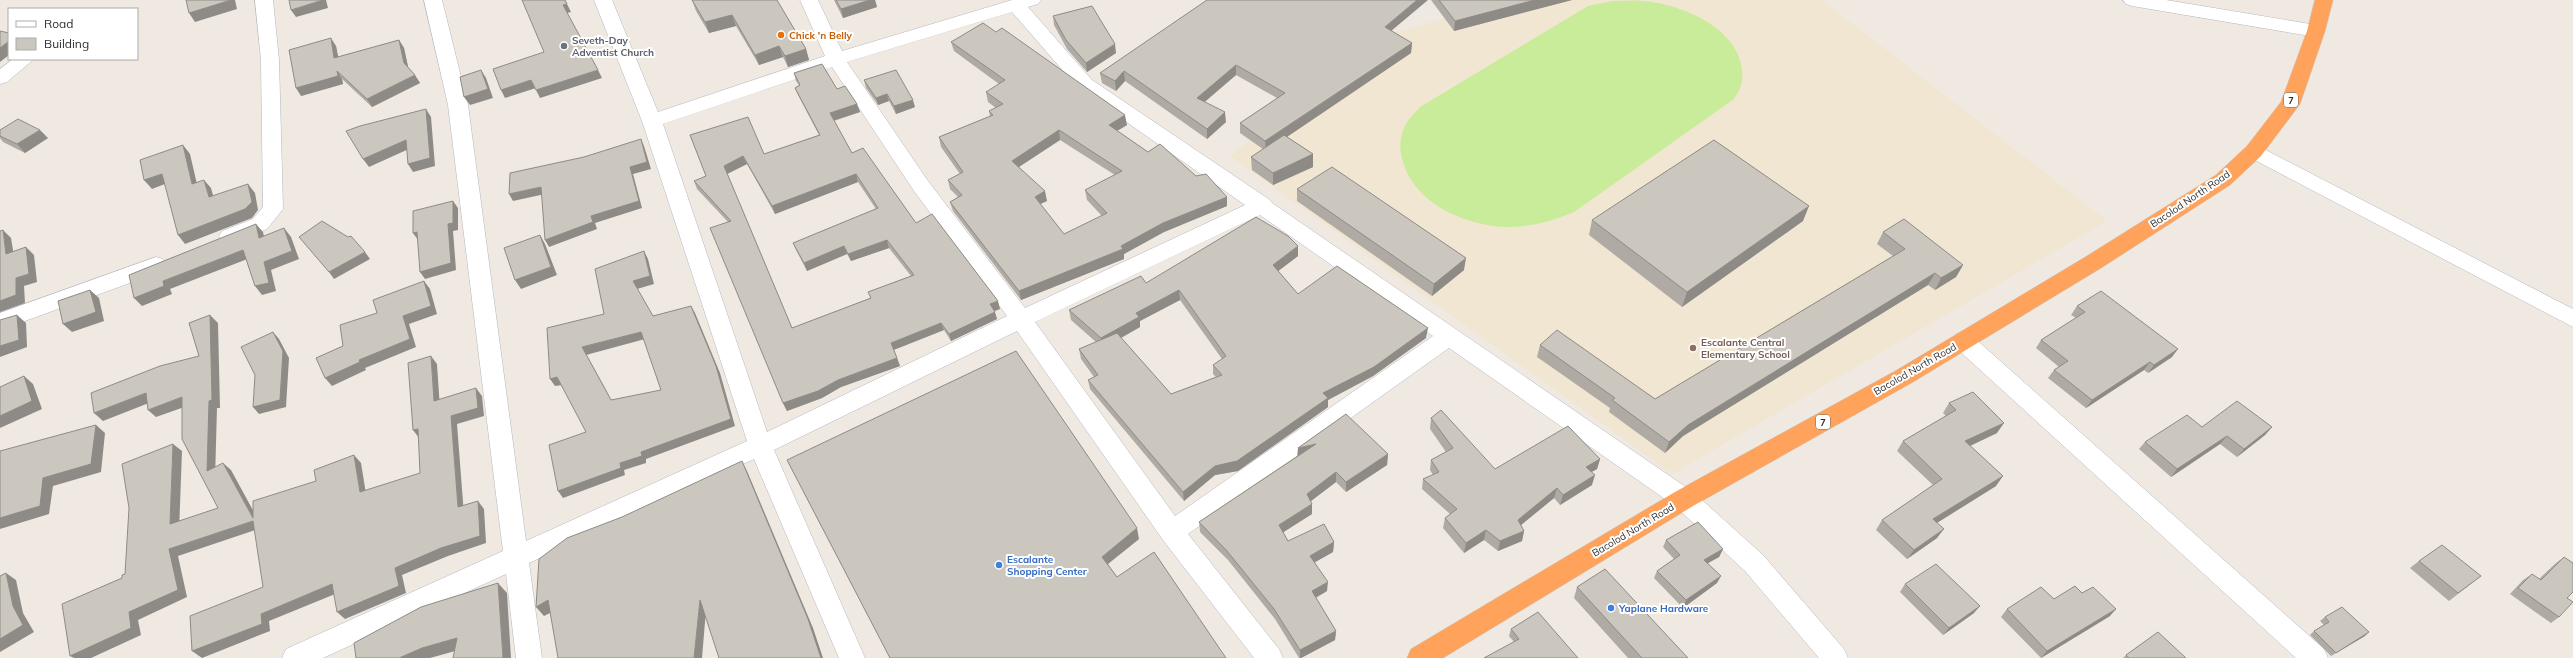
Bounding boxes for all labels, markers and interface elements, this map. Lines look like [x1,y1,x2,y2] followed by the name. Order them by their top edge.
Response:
[8,8,138,60] legend
[44,16,73,31] text: Road
[789,29,853,42] place label: Chick 'n Belly
[776,30,786,40] marker: Chick 'n Belly
[572,34,654,59] place label: Seveth-Day Adventist Church
[44,36,89,51] text: Building
[559,41,569,51] marker: Seveth-Day Adventist Church
[2284,93,2298,107] road number: 7
[2148,167,2232,231] street label: Bacolod North Road
[1701,336,1790,361] place label: Escalante Central Elementary School
[1871,340,1959,398] street label: Bacolod North Road
[1688,343,1698,353] marker: Escalante Central Elementary School
[1816,415,1830,429] road number: 7
[1590,500,1676,560] street label: Bacolod North Road
[1007,553,1087,578] place label: Escalante Shopping Center
[994,560,1004,570] marker: Escalante Shopping Center
[1618,602,1709,615] place label: Yaplane Hardware
[1606,603,1616,613] marker: Yaplane Hardware

